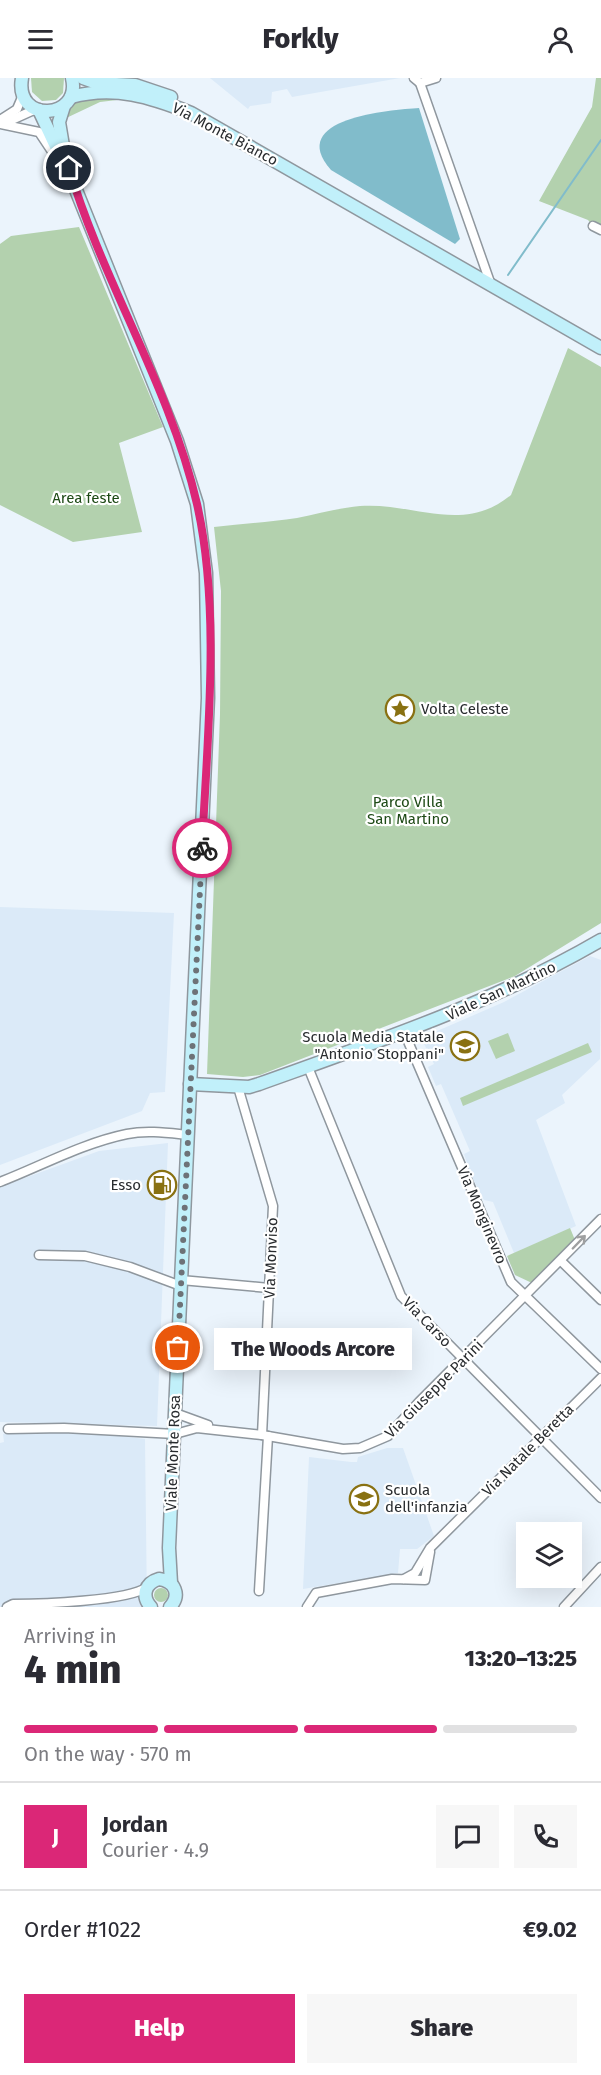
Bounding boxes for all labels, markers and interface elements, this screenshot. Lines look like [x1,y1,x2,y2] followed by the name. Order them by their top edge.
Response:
[24,23,57,56] icon: menu
[262,23,339,55] text: Forkly
[544,23,577,56] icon: person
[169,99,281,169] street label: Via Monte Bianco
[43,142,94,193] pin
[52,151,85,184] icon: home
[52,489,120,507] park label: Area feste
[384,693,416,725] place icon: Volta Celeste
[421,700,509,718] place label: Volta Celeste
[367,793,449,828] park label: Parco Villa San Martino
[172,818,232,878] courier
[186,832,219,865] icon: bike
[443,958,559,1024] street label: Viale San Martino
[302,1028,444,1063] place label: Scuola Media Statale "Antonio Stoppani"
[449,1030,481,1062] school or university icon: Scuola Media Statale "Antonio Stoppani"
[453,1163,511,1267] street label: Via Monginevro
[146,1169,178,1201] fuel station icon: Esso
[110,1176,141,1194] place label: Esso
[261,1217,281,1299] street label: Via Monviso
[571,1235,585,1250] one-way arrow
[399,1293,455,1351] street label: Via Carso
[152,1322,203,1373] pin
[214,1327,412,1369] callout: The Woods Arcore
[161,1331,194,1364] icon: bag
[381,1336,487,1442] street label: Via Giuseppe Parini
[231,1337,395,1361] text: The Woods Arcore
[162,1395,184,1511] street label: Viale Monte Rosa
[478,1400,578,1500] street label: Via Natale Beretta
[385,1481,468,1516] place label: Scuola dell'infanzia
[348,1483,380,1515] school or university icon: Scuola dell'infanzia
[516,1522,582,1588] map controls
[516,1522,582,1588] button: layers
[24,1624,117,1648] text: Arriving in
[464,1645,577,1672] text: 13:20–13:25
[24,1647,122,1693] text: 4 min
[24,1742,192,1766] text: On the way · 570 m
[436,1805,499,1868] button: chat
[514,1805,577,1868] button: phone
[102,1811,168,1838] text: Jordan
[52,1823,59,1850] text: J
[102,1838,209,1862] text: Courier · 4.9
[24,1916,141,1943] text: Order #1022
[523,1916,577,1943] text: €9.02
[24,1994,295,2063] button: Help
[307,1994,577,2063] button: Share

